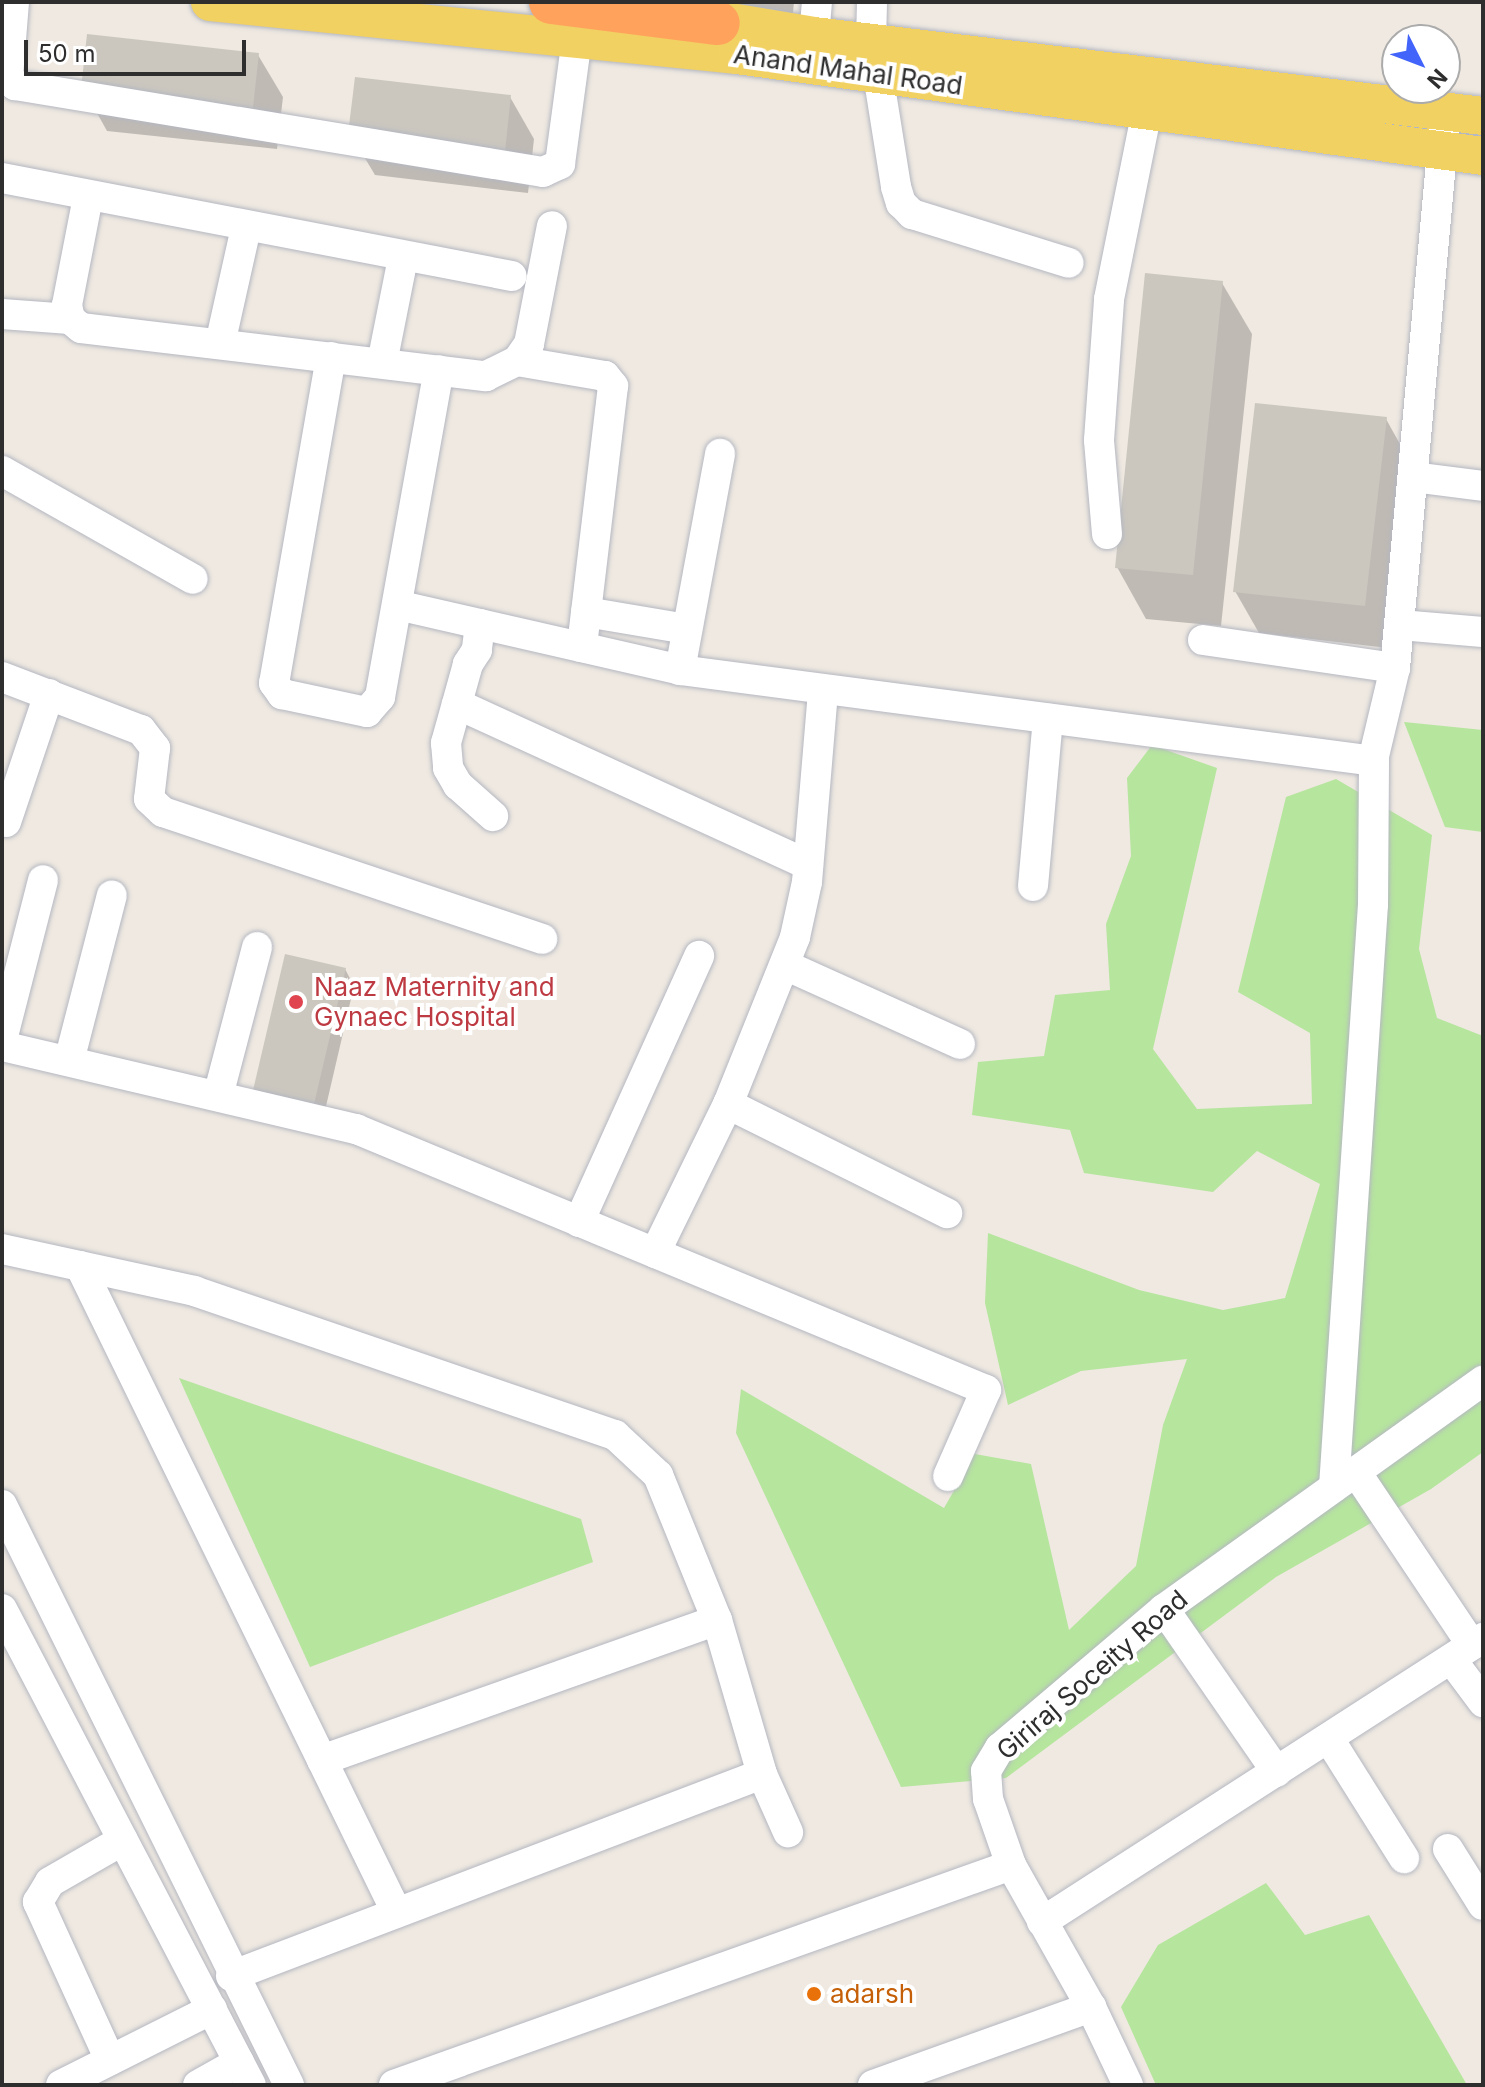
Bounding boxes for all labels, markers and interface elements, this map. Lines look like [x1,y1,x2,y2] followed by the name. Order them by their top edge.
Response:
[28,24,250,74] scale bar
[1381,24,1461,104] north arrow
[732,38,964,102] street label: Anand Mahal Road
[38,39,96,68] text: 50 m
[1422,64,1453,94] text: N
[314,971,555,1032] place label: Naaz Maternity and Gynaec Hospital
[285,991,307,1013] marker: Naaz Maternity and Gynaec Hospital
[990,1584,1194,1766] street label: Giriraj Soceity Road
[830,1978,914,2010] place label: adarsh
[805,1985,823,2003] marker: adarsh

